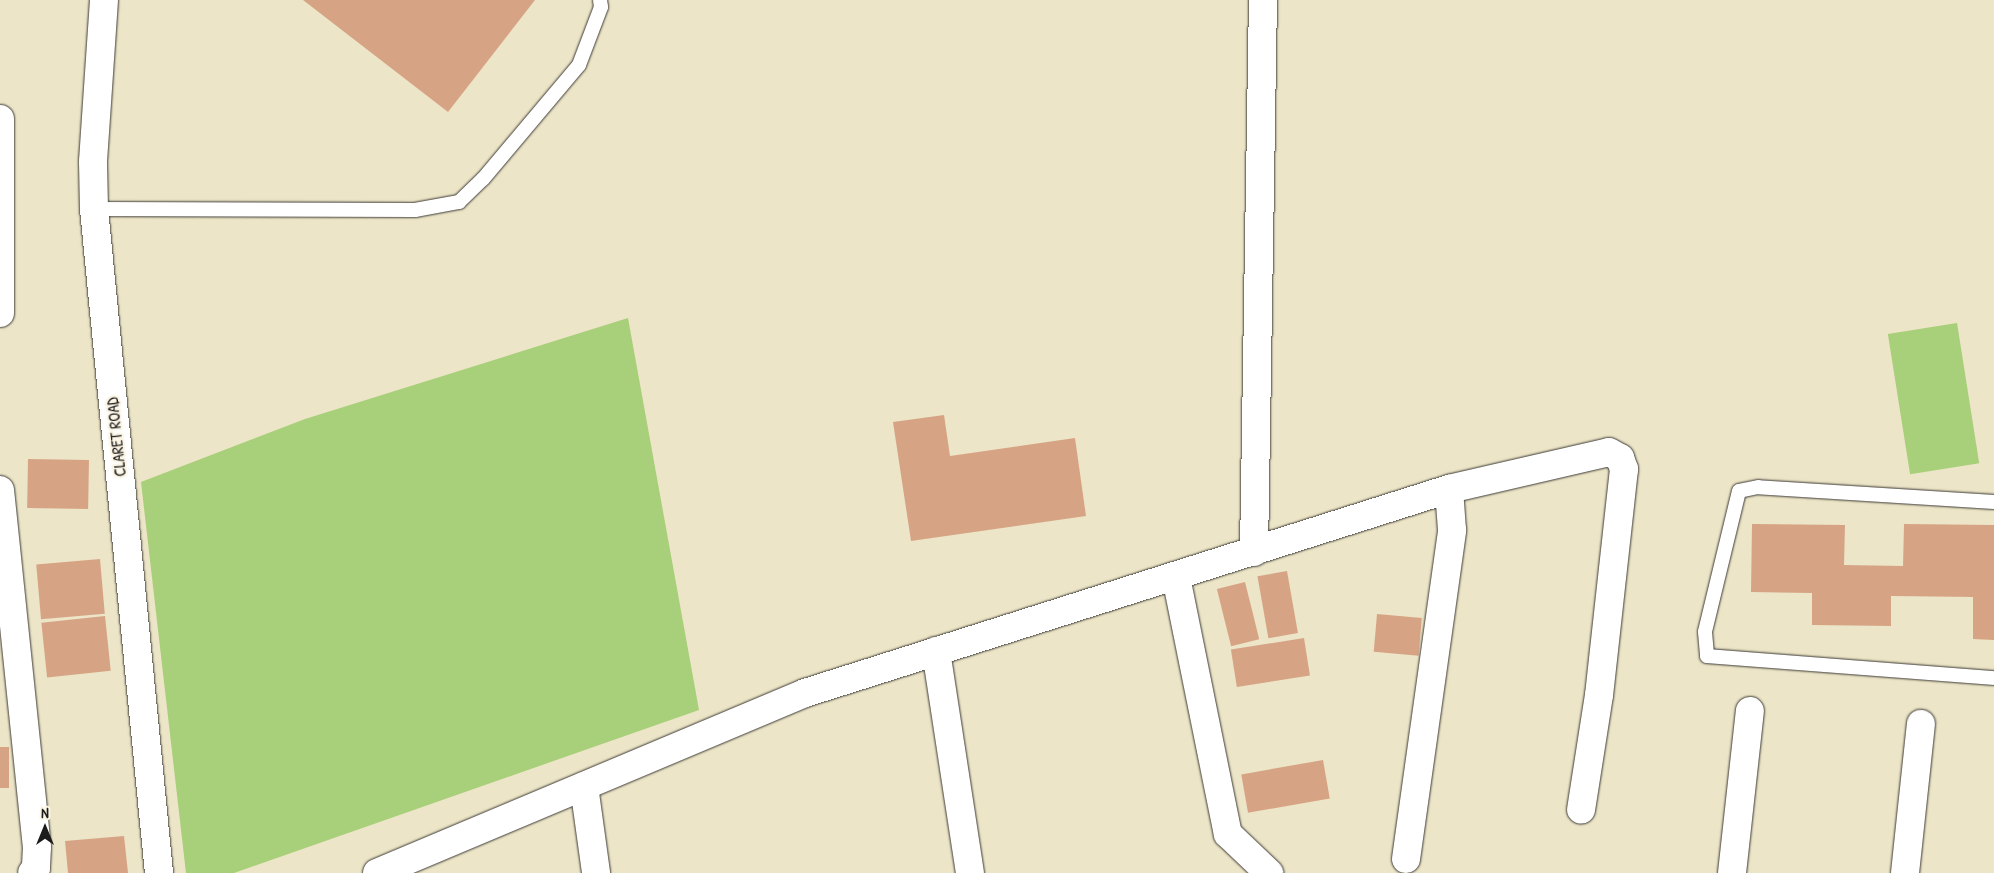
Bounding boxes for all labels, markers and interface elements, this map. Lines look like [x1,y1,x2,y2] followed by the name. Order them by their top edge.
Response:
[102,396,130,478] street label: CLARET ROAD
[20,803,70,853] north arrow
[41,803,49,822] text: N

